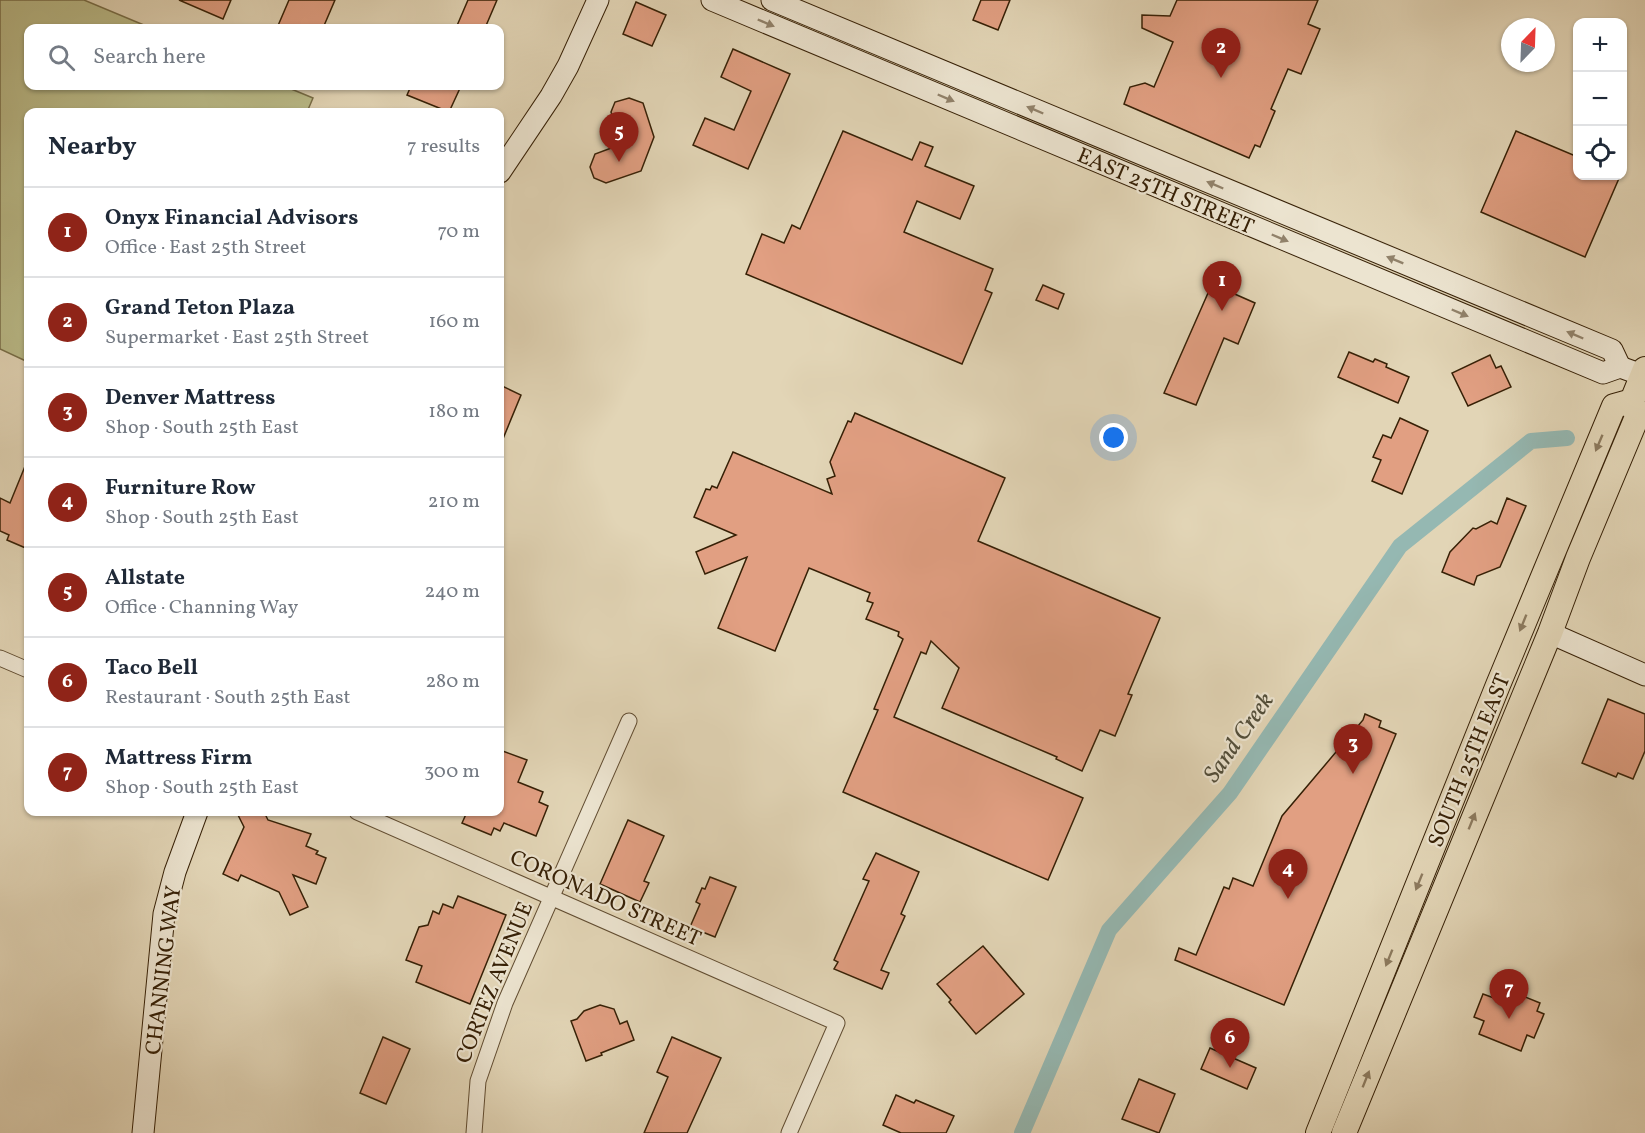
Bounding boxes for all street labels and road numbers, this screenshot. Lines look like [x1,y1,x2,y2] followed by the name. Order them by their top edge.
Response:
[1072,141,1258,244] street label: EAST 25TH STREET
[1421,669,1519,852] street label: SOUTH 25TH EAST
[504,843,706,955] street label: CORONADO STREET
[139,884,190,1057] street label: CHANNING WAY
[449,897,542,1069] street label: CORTEZ AVENUE

